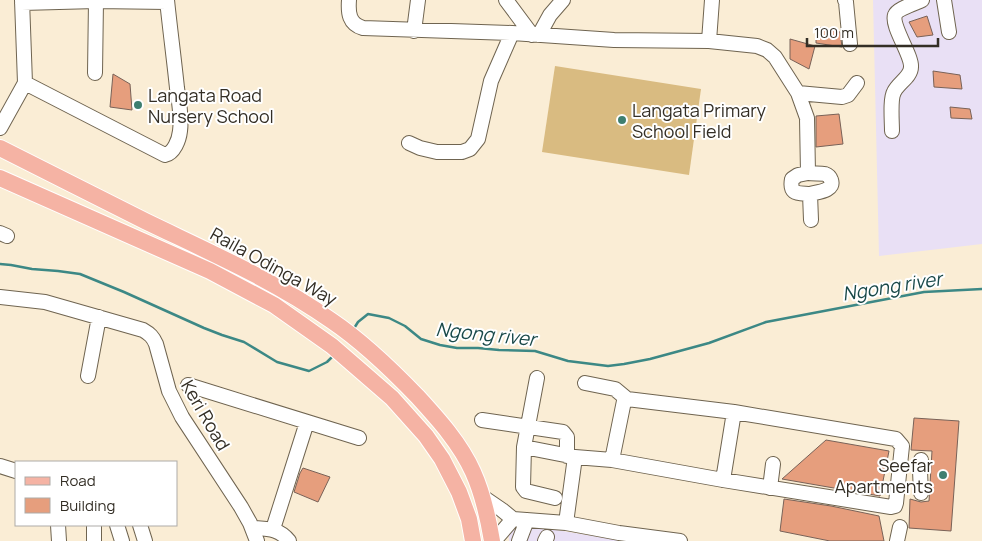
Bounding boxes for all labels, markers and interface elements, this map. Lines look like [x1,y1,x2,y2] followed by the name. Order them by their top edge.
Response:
[807,15,938,47] scale bar
[814,22,854,43] text: 100 m
[148,83,274,128] place label: Langata Road Nursery School
[632,98,767,143] place label: Langata Primary School Field
[132,99,144,111] marker: Langata Road Nursery School
[616,114,628,126] marker: Langata Primary School Field
[206,221,342,311] street label: Raila Odinga Way
[840,265,946,307] water label: Ngong river
[435,316,539,352] water label: Ngong river
[176,375,236,455] street label: Keri Road
[834,453,933,498] place label: Seefar Apartments
[15,461,178,526] legend
[937,469,949,481] marker: Seefar Apartments
[60,470,96,491] text: Road
[60,495,115,516] text: Building

